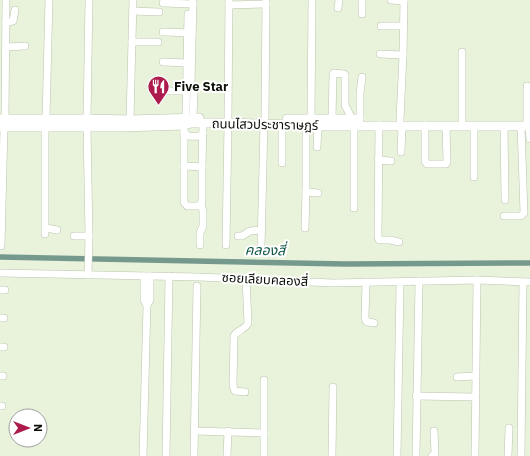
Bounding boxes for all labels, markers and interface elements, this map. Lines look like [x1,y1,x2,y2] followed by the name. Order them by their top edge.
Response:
[145,73,171,106] restaurant icon: Five Star
[174,78,228,95] place label: Five Star
[212,115,319,134] street label: ถนนไสวประชาราษฎร์
[245,240,288,259] water label: คลองสี่
[221,268,309,290] street label: ซอยเลียบคลองสี่
[8,408,48,448] north arrow
[31,424,45,432] text: N

